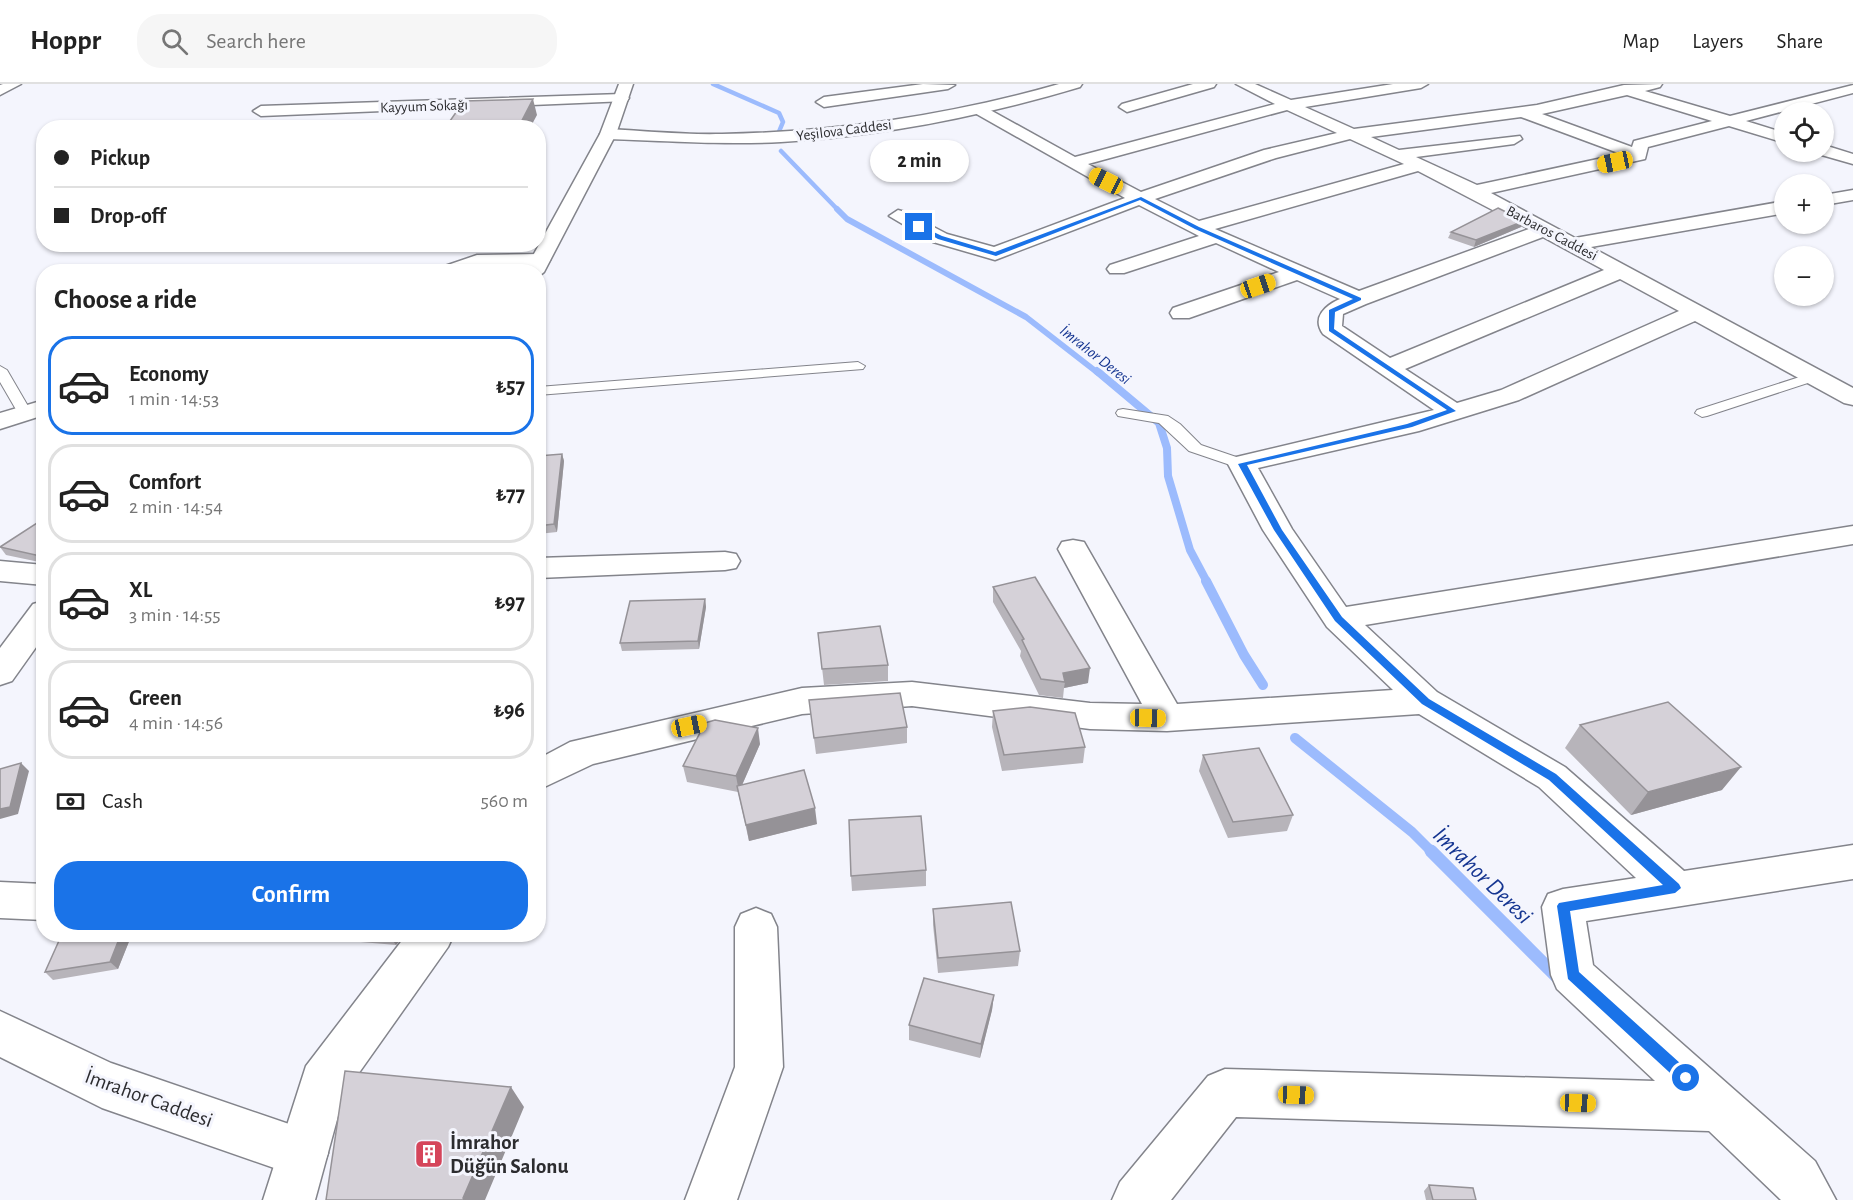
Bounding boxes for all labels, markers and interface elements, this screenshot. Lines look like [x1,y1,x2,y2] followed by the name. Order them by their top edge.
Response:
[137,14,557,68] search box
[158,25,191,58] icon: search
[30,27,101,55] text: Hoppr
[206,30,306,52] text: Search here
[1623,31,1659,52] text: Map
[1692,31,1743,52] text: Layers
[1776,31,1823,52] text: Share
[380,97,468,116] street label: Kayyum Sokağı
[1774,102,1834,306] map controls
[1774,102,1834,162] button: locate
[796,117,893,144] street label: Yeşilova Caddesi
[870,140,968,182] callout: 2 min
[90,147,150,169] text: Pickup
[1596,149,1634,175] car
[897,151,942,171] text: 2 min
[1086,165,1126,197] car
[1774,174,1834,234] button: +
[1504,203,1600,264] street label: Barbaros Caddesi
[90,205,166,227] text: Drop-off
[905,213,932,240] route end
[1774,246,1834,306] button: −
[1238,272,1278,300] car
[54,286,197,313] text: Choose a ride
[1057,321,1135,388] water label: İmrahor Deresi
[57,359,111,413] icon: car
[129,363,209,385] text: Economy
[496,375,525,397] text: ₺57
[129,389,219,409] text: 1 min · 14:53
[57,467,111,521] icon: car
[129,471,201,493] text: Comfort
[496,483,525,505] text: ₺77
[129,497,223,517] text: 2 min · 14:54
[57,575,111,629] icon: car
[129,579,152,601] text: XL
[495,591,525,613] text: ₺97
[129,605,221,625] text: 3 min · 14:55
[57,683,111,737] icon: car
[129,687,182,709] text: Green
[493,699,525,721] text: ₺96
[1130,709,1166,727] car
[129,713,223,733] text: 4 min · 14:56
[670,713,708,739] car
[54,785,87,818] icon: cash
[102,790,143,812] text: Cash
[480,791,528,811] text: 560 m
[1428,822,1537,929] water label: İmrahor Deresi
[54,861,528,930] button: Confirm
[1672,1064,1699,1091] route start
[82,1065,216,1131] street label: İmrahor Caddesi
[1278,1085,1314,1105] car
[1560,1093,1596,1113] car
[450,1131,568,1177] place label: İmrahor Düğün Salonu
[413,1138,445,1170] building icon: İmrahor Düğün Salonu

